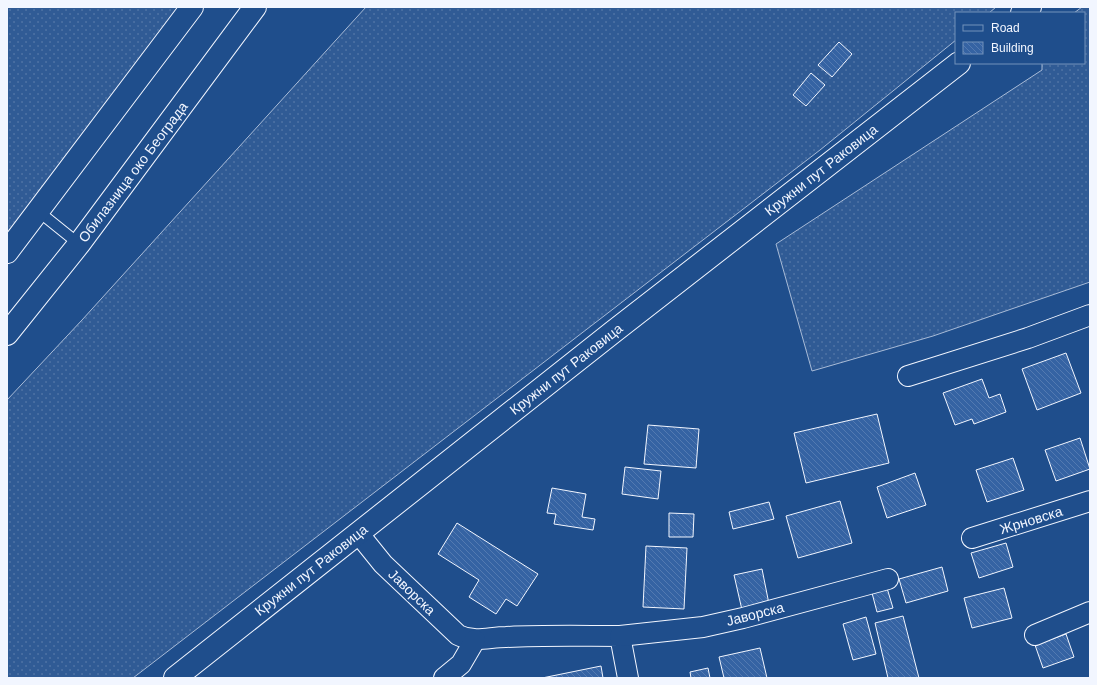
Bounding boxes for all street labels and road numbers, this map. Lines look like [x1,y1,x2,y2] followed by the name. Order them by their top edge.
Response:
[75,99,191,245] street label: Обилазница око Београда
[762,121,881,219] street label: Кружни пут Раковица
[507,320,626,418] street label: Кружни пут Раковица
[998,503,1064,537] street label: Жрновска
[252,521,371,619] street label: Кружни пут Раковица
[385,566,439,618] street label: Јаворска
[725,599,786,629] street label: Јаворска

